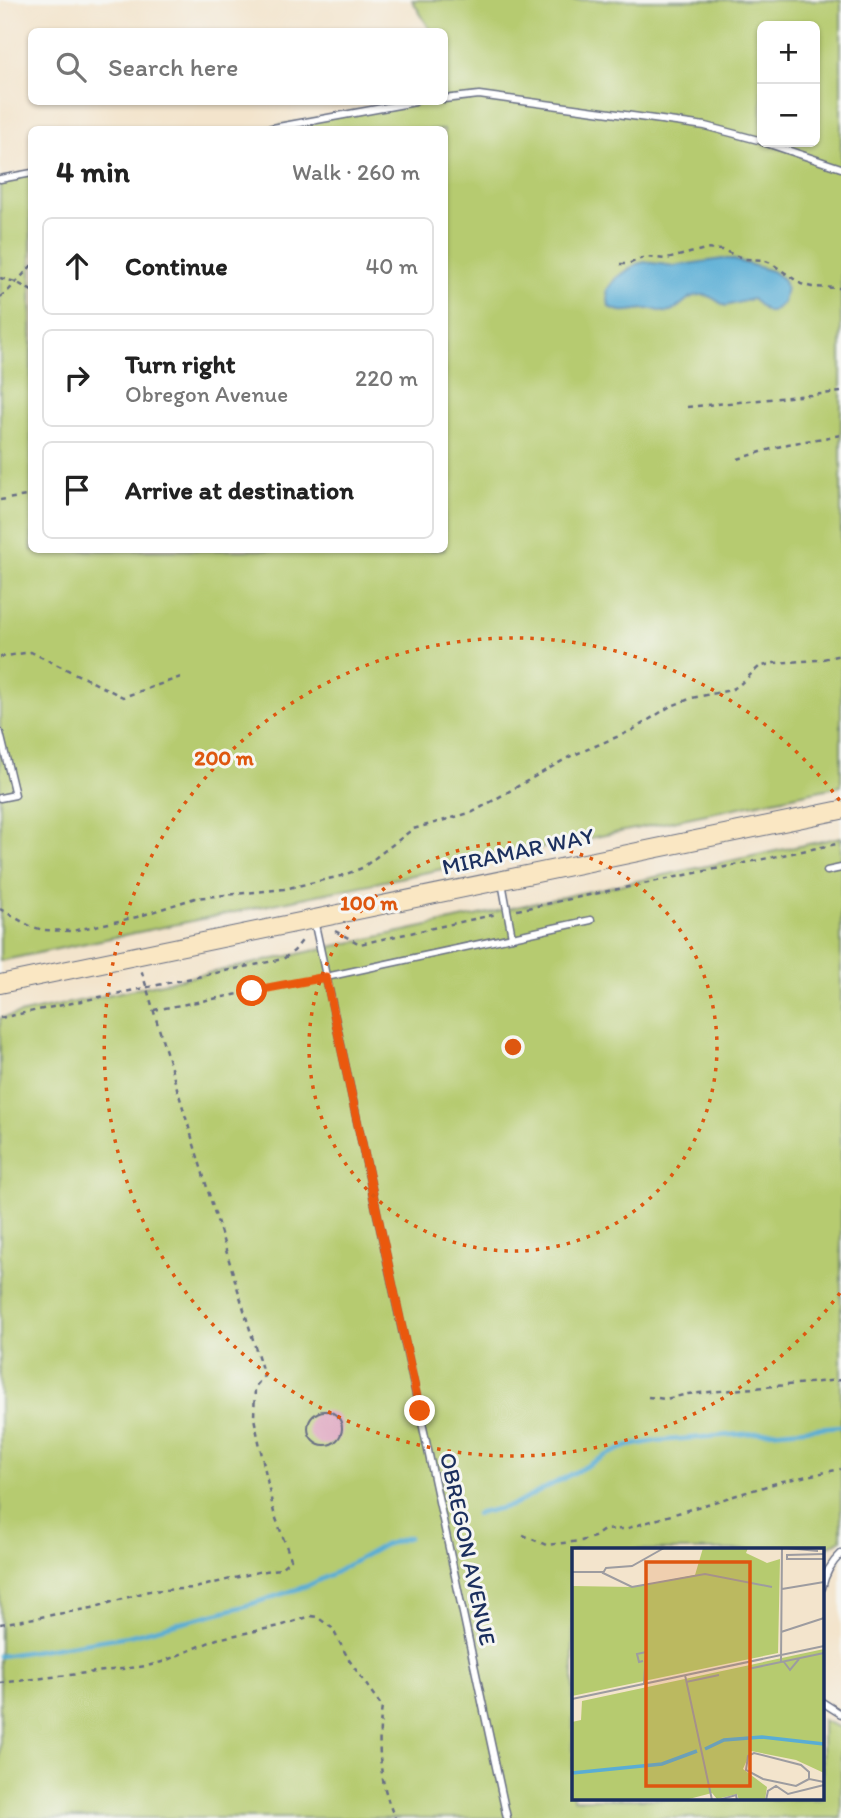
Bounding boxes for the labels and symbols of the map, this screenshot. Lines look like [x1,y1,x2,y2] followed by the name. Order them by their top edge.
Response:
[194,745,254,770] text: 200 m
[439,821,597,881] street label: MIRAMAR WAY
[340,890,398,915] text: 100 m
[236,975,267,1006] route start
[501,1035,525,1059] centre of rings
[404,1395,435,1426] route end
[434,1450,502,1648] street label: OBREGON AVENUE
[572,1548,824,1800] inset map

